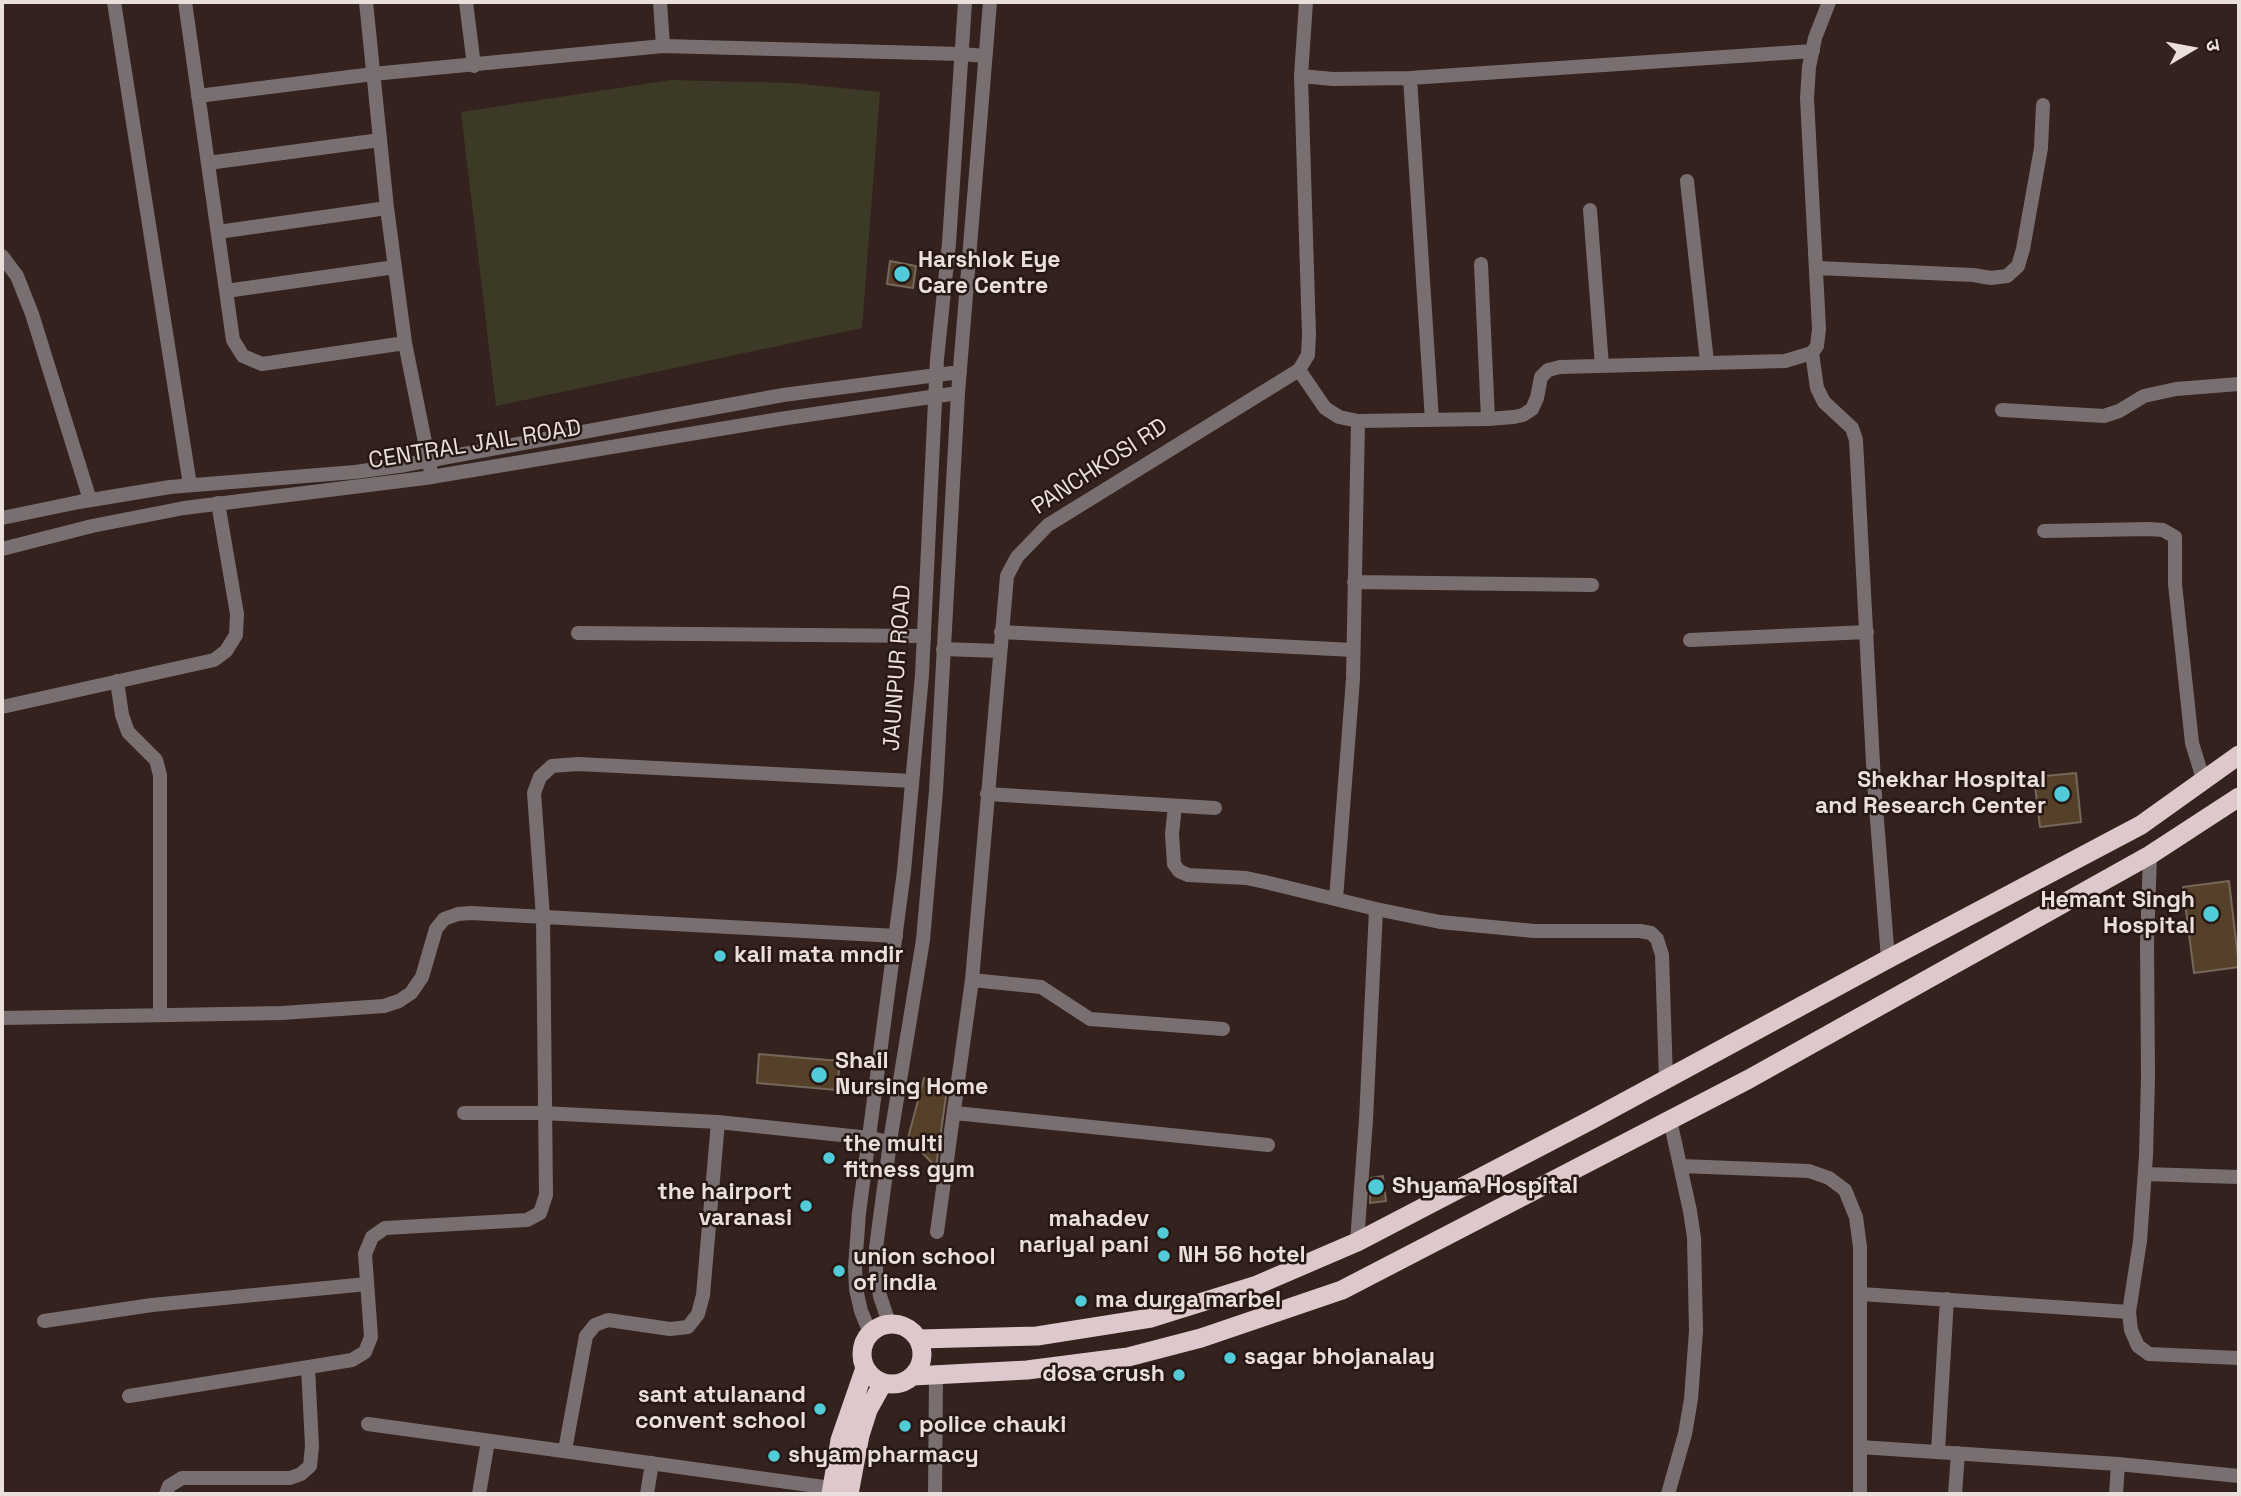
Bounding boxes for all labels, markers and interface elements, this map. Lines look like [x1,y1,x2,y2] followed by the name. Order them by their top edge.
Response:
[2157,14,2227,84] north arrow
[2200,38,2226,53] text: उ
[918,247,1061,301] place label: Harshlok Eye Care Centre
[892,264,912,284] marker: Harshlok Eye Care Centre
[1027,413,1173,521] street label: PANCHKOSI RD
[367,415,583,475] street label: CENTRAL JAIL ROAD
[878,584,918,752] street label: JAUNPUR ROAD
[1815,767,2046,821] place label: Shekhar Hospital and Research Center
[2052,784,2072,804] marker: Shekhar Hospital and Research Center
[2040,887,2195,941] place label: Hemant Singh Hospital
[2201,904,2221,924] marker: Hemant Singh Hospital
[734,942,904,970] place label: kali mata mndir
[712,948,728,964] marker: kali mata mndir
[835,1048,988,1102] place label: Shail Nursing Home
[809,1065,829,1085] marker: Shail Nursing Home
[843,1131,975,1185] place label: the multi fitness gym
[821,1150,837,1166] marker: the multi fitness gym
[1392,1173,1578,1201] place label: Shyama Hospital
[1366,1177,1386,1197] marker: Shyama Hospital
[657,1179,792,1233] place label: the hairport varanasi
[798,1198,814,1214] marker: the hairport varanasi
[1019,1206,1149,1260] place label: mahadev nariyal pani
[1155,1225,1171,1241] marker: mahadev nariyal pani
[1178,1242,1306,1270] place label: NH 56 hotel
[853,1244,996,1298] place label: union school of india
[1156,1248,1172,1264] marker: NH 56 hotel
[831,1263,847,1279] marker: union school of india
[1095,1287,1281,1315] place label: ma durga marbel
[1073,1293,1089,1309] marker: ma durga marbel
[1244,1344,1435,1372] place label: sagar bhojanalay
[1222,1350,1238,1366] marker: sagar bhojanalay
[1042,1361,1165,1389] place label: dosa crush
[1171,1367,1187,1383] marker: dosa crush
[635,1382,806,1436] place label: sant atulanand convent school
[812,1401,828,1417] marker: sant atulanand convent school
[919,1412,1066,1440] place label: police chauki
[897,1418,913,1434] marker: police chauki
[788,1442,979,1470] place label: shyam pharmacy
[766,1448,782,1464] marker: shyam pharmacy

